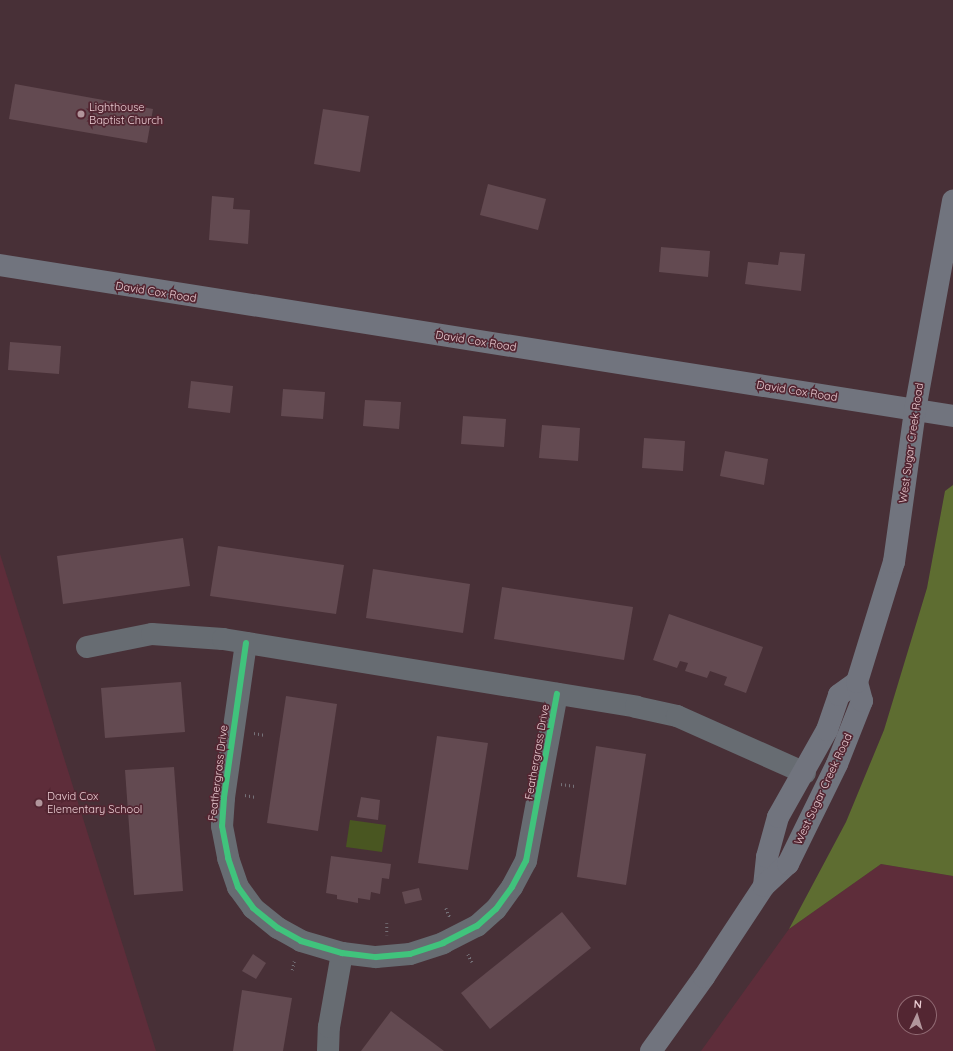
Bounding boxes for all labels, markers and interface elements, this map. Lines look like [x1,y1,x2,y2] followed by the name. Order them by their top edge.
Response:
[89,101,163,127] place label: Lighthouse Baptist Church
[76,109,86,119] marker: Lighthouse Baptist Church
[115,279,197,305] street label: David Cox Road
[435,328,517,354] street label: David Cox Road
[756,378,838,404] street label: David Cox Road
[896,382,926,504] street label: West Sugar Creek Road
[522,703,552,801] street label: Feathergrass Drive
[206,724,230,822] street label: Feathergrass Drive
[791,731,855,847] street label: West Sugar Creek Road
[47,790,142,816] place label: David Cox Elementary School
[34,798,44,808] marker: David Cox Elementary School
[897,995,937,1035] north arrow
[913,997,922,1011] text: N

